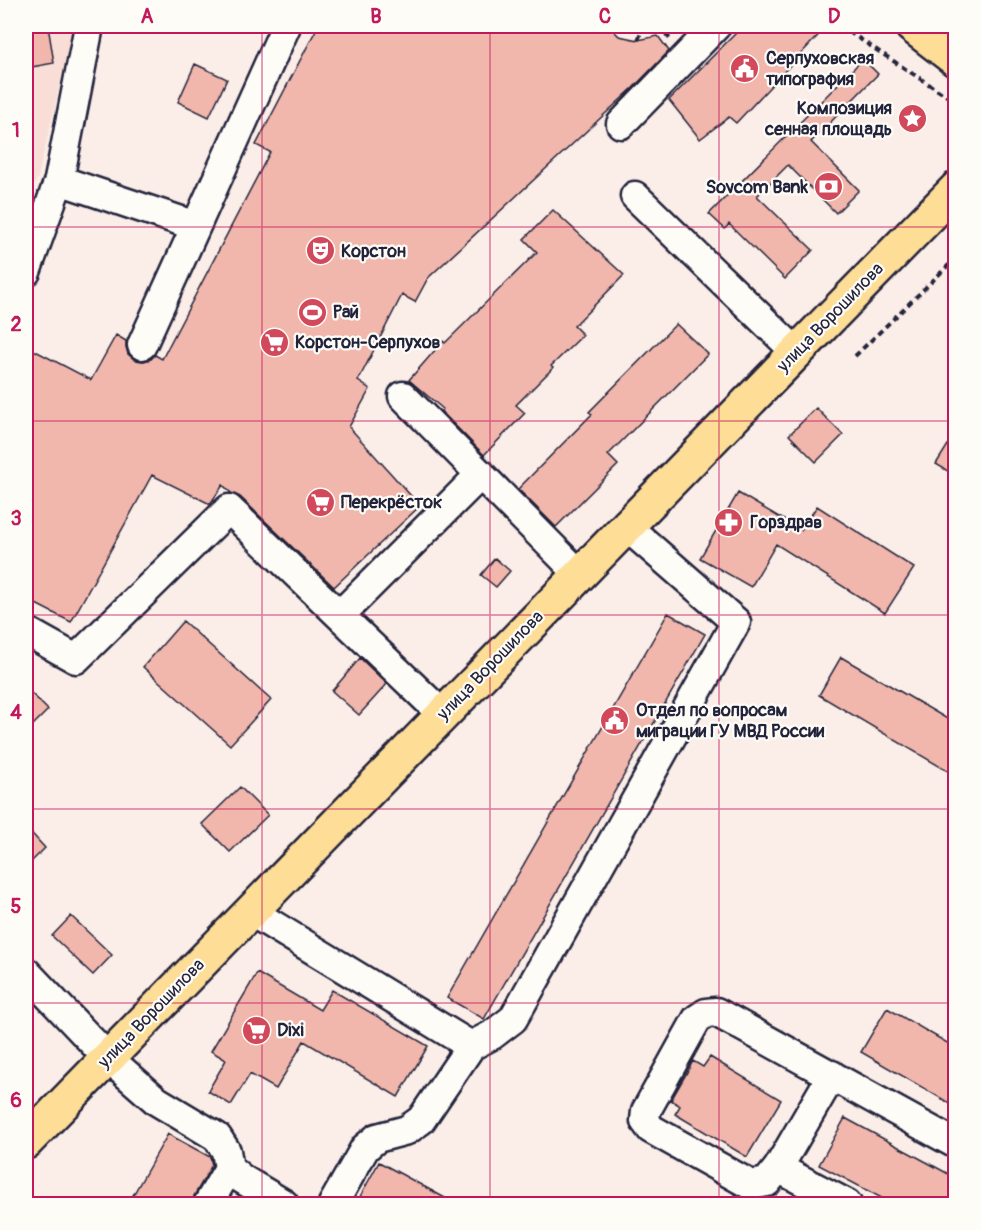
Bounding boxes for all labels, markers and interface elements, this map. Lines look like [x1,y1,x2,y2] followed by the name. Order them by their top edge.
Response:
[141,4,154,29] text: A
[370,4,382,29] text: B
[599,4,611,29] text: C
[828,4,841,29] text: D
[766,47,874,91] place label: Серпуховская типография
[729,52,761,84] public building icon: Серпуховская типография
[764,97,892,141] place label: Композиция сенная площадь
[897,102,929,134] place icon: Композиция сенная площадь
[12,118,20,143] text: 1
[813,171,845,203] bank icon: Sovcom Bank
[706,176,808,199] place label: Sovcom Bank
[304,235,336,267] theatre icon: Корстон
[341,240,406,263] place label: Корстон
[771,258,889,378] street label: улица Ворошилова
[296,296,328,328] sports icon: Рай
[333,301,359,324] place label: Рай
[10,312,22,337] text: 2
[258,326,290,358] supermarket icon: Корстон-Серпухов
[295,331,441,354] place label: Корстон-Серпухов
[304,486,336,518] supermarket icon: Перекрёсток
[341,491,442,514] place label: Перекрёсток
[10,506,22,531] text: 3
[713,506,745,538] pharmacy icon: Горздрав
[750,511,822,534] place label: Горздрав
[431,606,549,726] street label: улица Ворошилова
[636,699,824,743] place label: Отдел по вопросам миграции ГУ МВД России
[10,700,22,725] text: 4
[599,704,631,736] public building icon: Отдел по вопросам миграции ГУ МВД России
[11,894,22,919] text: 5
[92,954,210,1074] street label: улица Ворошилова
[240,1014,272,1046] supermarket icon: Dixi
[277,1019,304,1042] place label: Dixi
[10,1088,22,1113] text: 6

